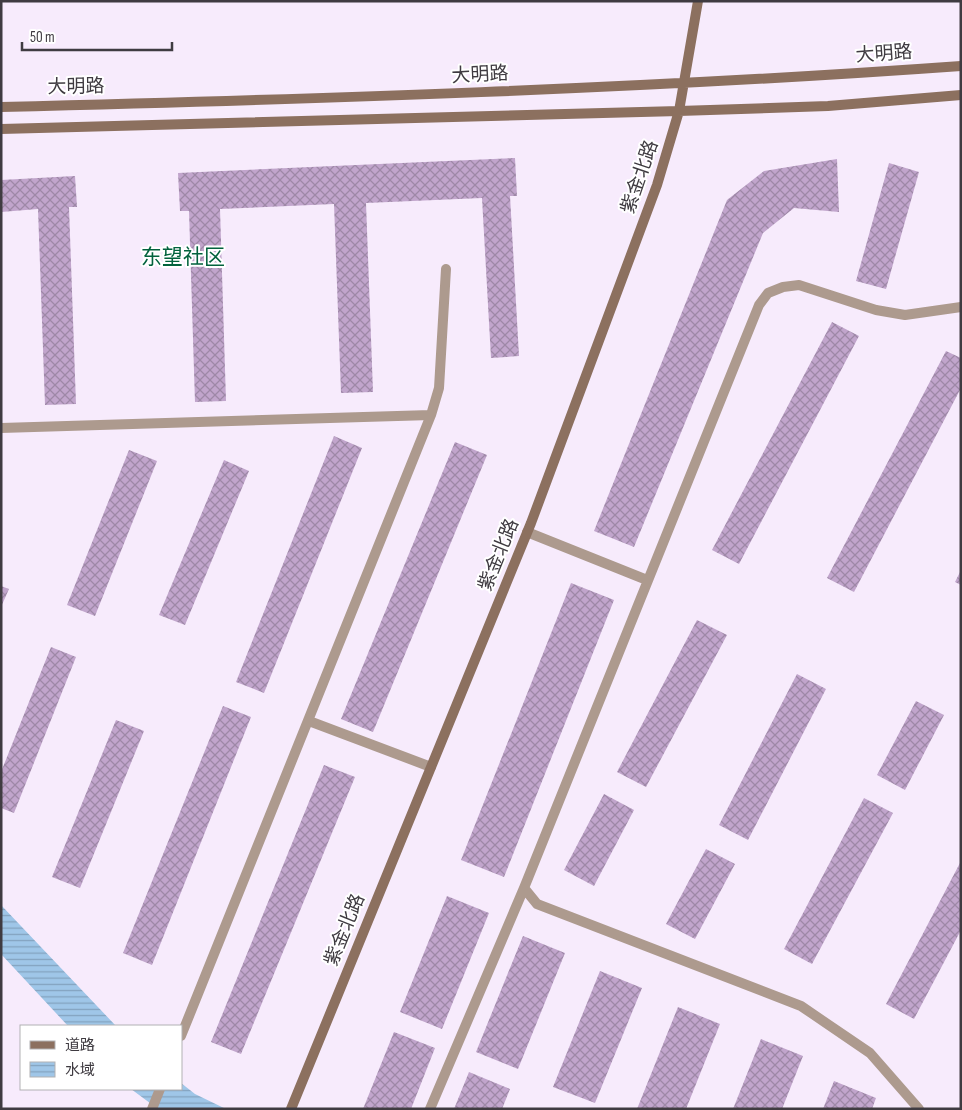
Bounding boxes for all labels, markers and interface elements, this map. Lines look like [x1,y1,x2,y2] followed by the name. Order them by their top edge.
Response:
[22,20,172,52] scale bar
[30,28,55,47] text: 50 m
[855,41,913,67] street label: 大明路
[451,62,509,88] street label: 大明路
[47,75,105,99] street label: 大明路
[617,137,663,217] street label: 紫金北路
[141,245,225,270] district label: 东望社区
[474,515,524,595] street label: 紫金北路
[320,890,370,970] street label: 紫金北路
[20,1025,182,1090] legend
[65,1036,95,1055] text: 道路
[65,1061,95,1080] text: 水域

